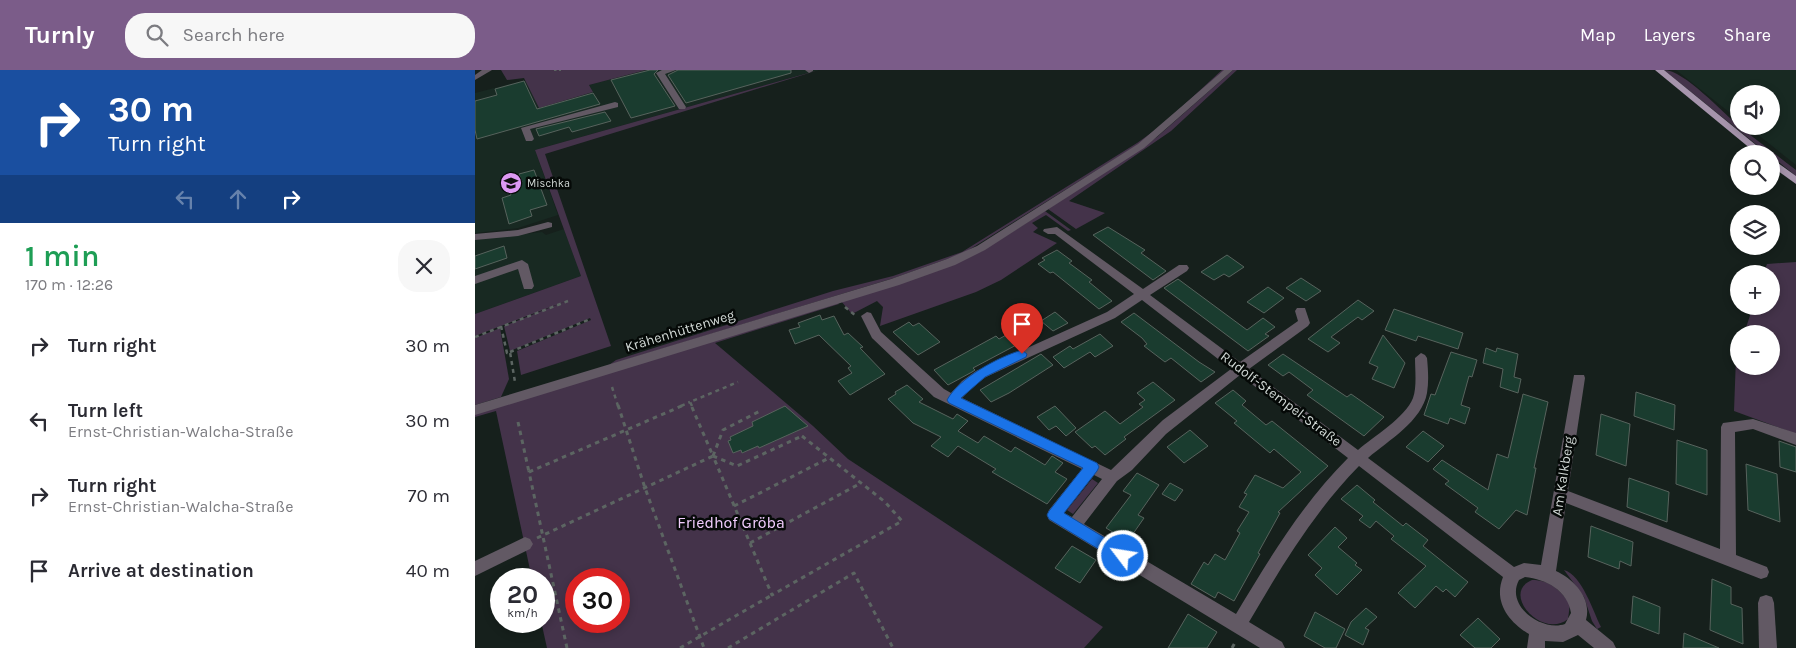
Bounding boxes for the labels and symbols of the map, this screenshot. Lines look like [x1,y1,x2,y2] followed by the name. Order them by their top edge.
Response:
[499,171,523,195] school or university icon: Mischka
[527,177,570,190] place label: Mischka
[1001,303,1043,354] pin
[623,306,737,356] street label: Krähenhüttenweg
[1217,348,1345,450] street label: Rudolf-Stempel-Straße
[1548,435,1578,517] street label: Am Kalkberg
[677,513,785,532] park label: Friedhof Gröba
[1096,529,1148,581] position arrow
[565,568,630,633] speed limit sign: 30

